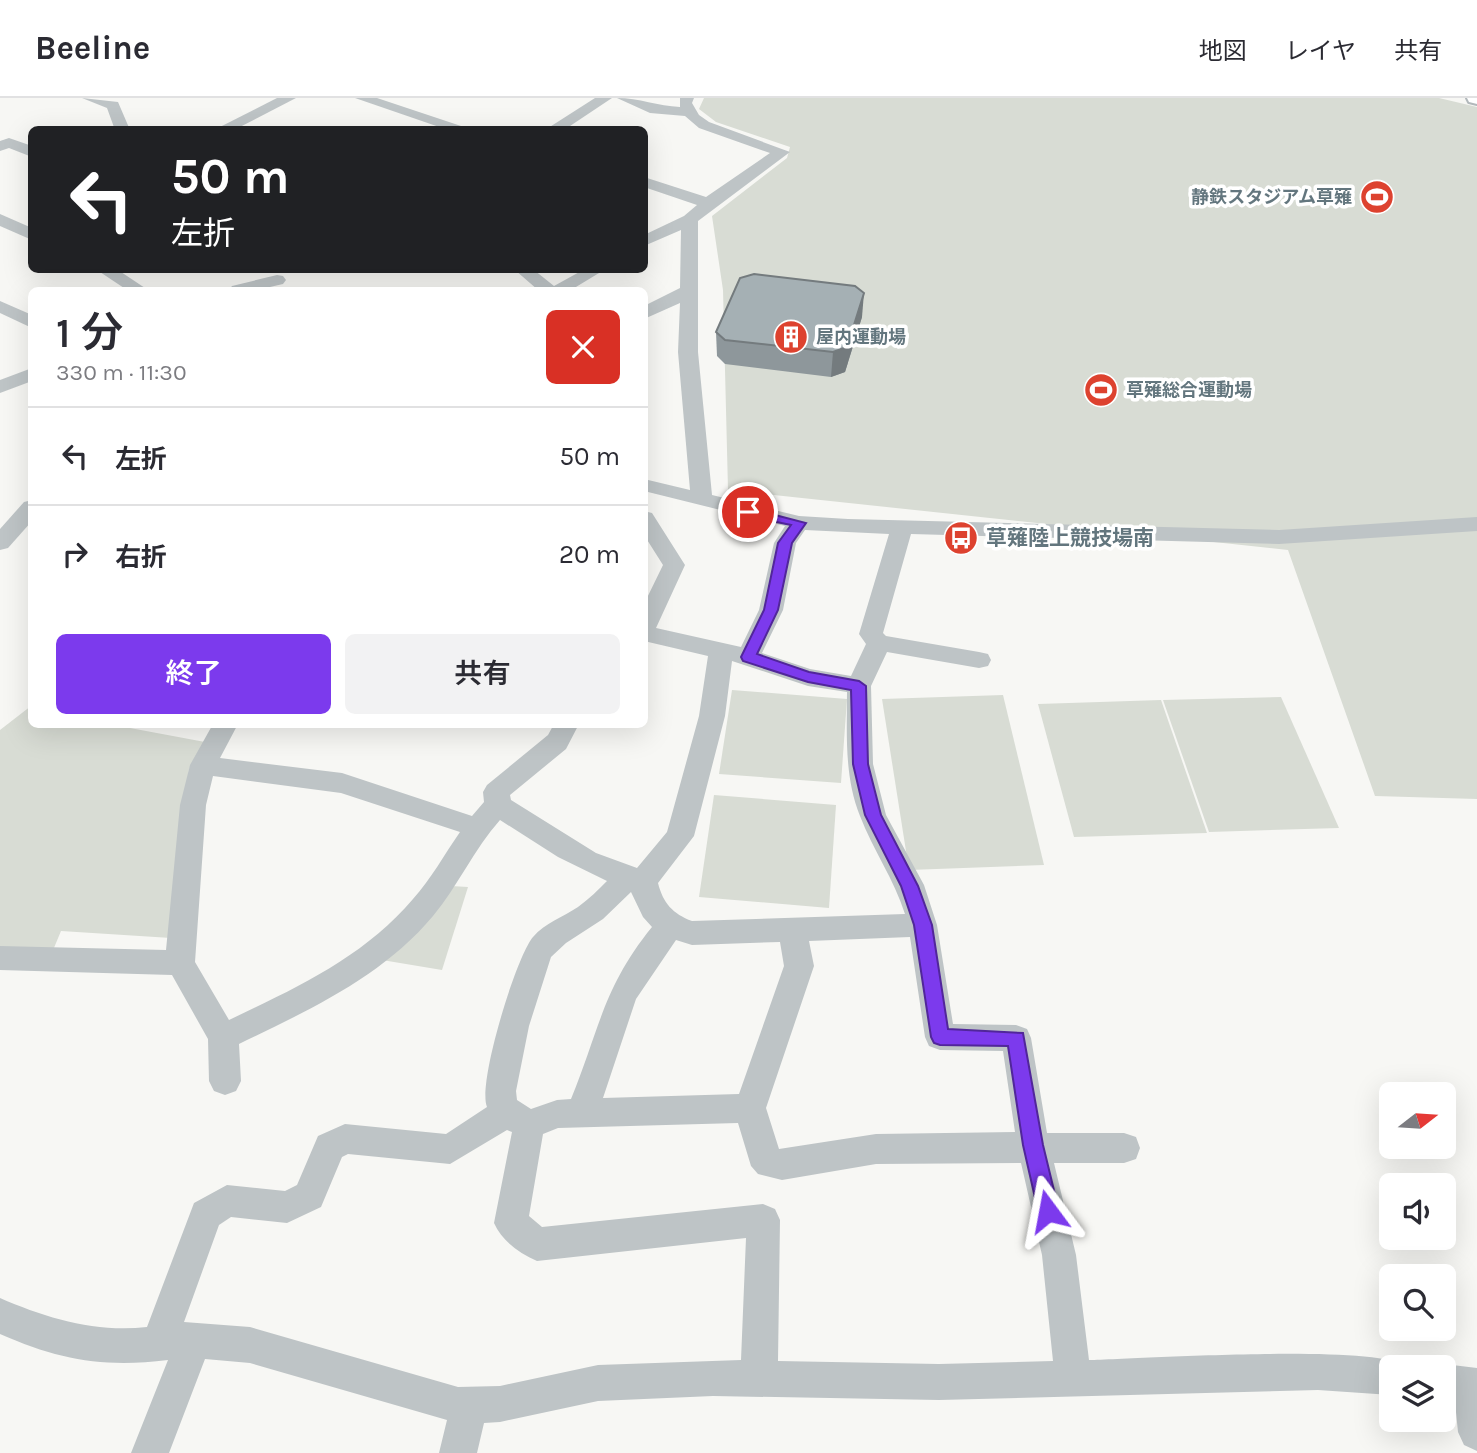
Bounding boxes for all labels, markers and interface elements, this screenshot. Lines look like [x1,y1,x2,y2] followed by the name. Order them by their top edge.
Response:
[35,29,150,67] text: Beeline
[1199,37,1247,65] text: 地図
[1285,37,1356,65] text: レイヤ
[1394,37,1442,65] text: 共有
[171,148,289,205] text: 50 m
[56,154,147,245] icon: left
[1358,178,1396,216] sports icon: 静鉄スタジアム草薙
[1191,186,1352,208] place label: 静鉄スタジアム草薙
[171,215,235,252] text: 左折
[56,308,123,358] text: 1 分
[546,310,620,384] button: close
[772,318,810,356] building icon: 屋内運動場
[816,326,906,348] place label: 屋内運動場
[56,359,187,386] text: 330 m · 11:30
[1082,371,1120,409] sports icon: 草薙総合運動場
[1126,379,1252,401] place label: 草薙総合運動場
[56,437,94,475] icon: left
[559,441,620,472] text: 50 m
[115,444,167,475] text: 左折
[718,482,778,542] pin
[729,493,767,531] icon: arrive
[942,519,980,557] bus stop icon: 草薙陸上競技場南
[986,526,1154,550] place label: 草薙陸上競技場南
[56,535,94,573] icon: right
[559,539,620,570] text: 20 m
[115,542,167,573] text: 右折
[56,634,331,714] button: 終了
[345,634,620,714] button: 共有
[1379,1082,1456,1158] north arrow
[1379,1082,1456,1432] map controls
[1379,1173,1456,1250] button: sound
[1011,1174,1085,1248] position arrow
[1379,1264,1456,1341] button: search
[1379,1355,1456,1432] button: layers

